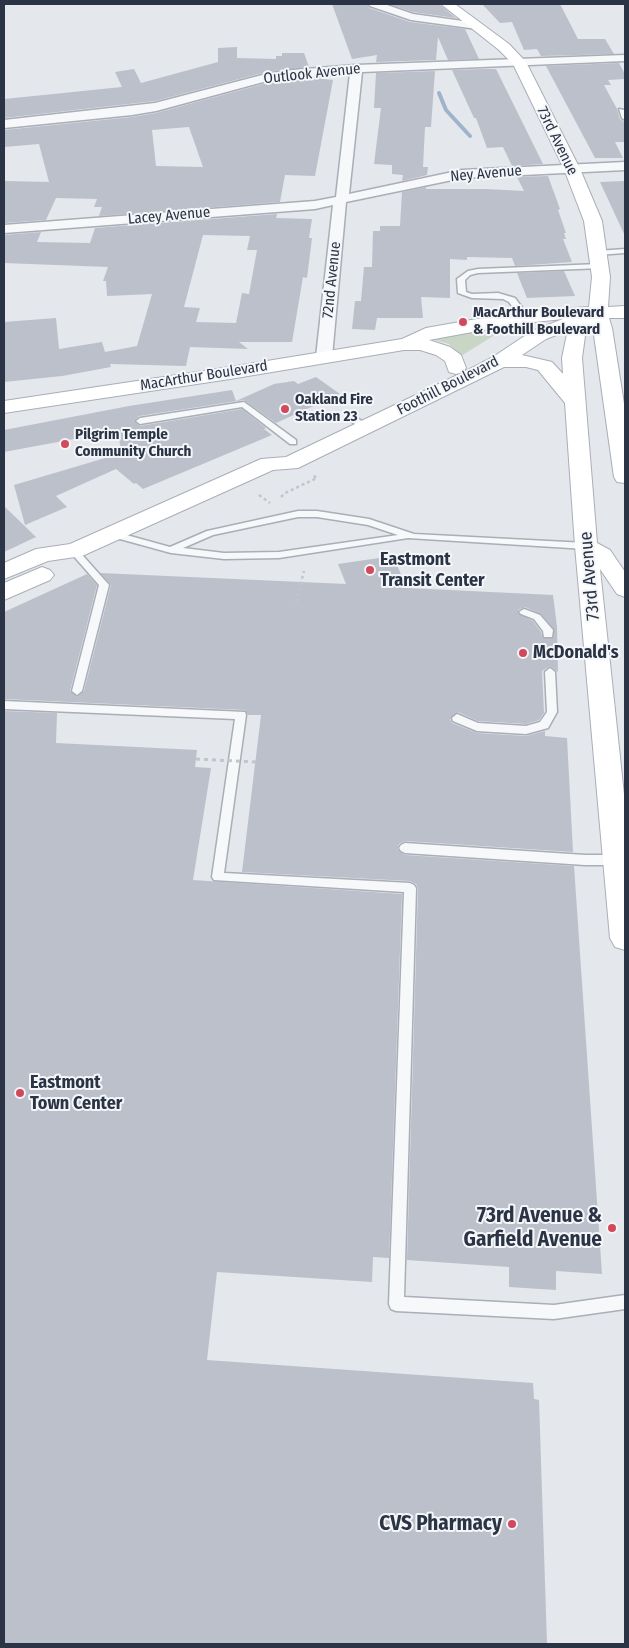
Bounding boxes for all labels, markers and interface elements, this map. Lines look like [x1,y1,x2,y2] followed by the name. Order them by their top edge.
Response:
[263,60,361,88] street label: Outlook Avenue
[533,104,581,178] street label: 73rd Avenue
[449,162,523,186] street label: Ney Avenue
[127,203,211,229] street label: Lacey Avenue
[319,241,345,319] street label: 72nd Avenue
[473,304,604,339] place label: MacArthur Boulevard & Foothill Boulevard
[457,316,469,328] marker: MacArthur Boulevard & Foothill Boulevard
[394,353,502,419] street label: Foothill Boulevard
[139,357,269,395] street label: MacArthur Boulevard
[295,391,373,426] place label: Oakland Fire Station 23
[279,403,291,415] marker: Oakland Fire Station 23
[75,426,191,461] place label: Pilgrim Temple Community Church
[59,438,71,450] marker: Pilgrim Temple Community Church
[575,531,605,621] street label: 73rd Avenue
[380,549,485,592] place label: Eastmont Transit Center
[364,564,376,576] marker: Eastmont Transit Center
[533,642,619,664] place label: McDonald's
[517,647,529,659] marker: McDonald's
[30,1072,122,1114] place label: Eastmont Town Center
[14,1087,26,1099] marker: Eastmont Town Center
[464,1203,602,1253] place label: 73rd Avenue & Garfield Avenue
[606,1222,618,1234] marker: 73rd Avenue & Garfield Avenue
[379,1511,502,1537] place label: CVS Pharmacy
[506,1518,518,1530] marker: CVS Pharmacy

